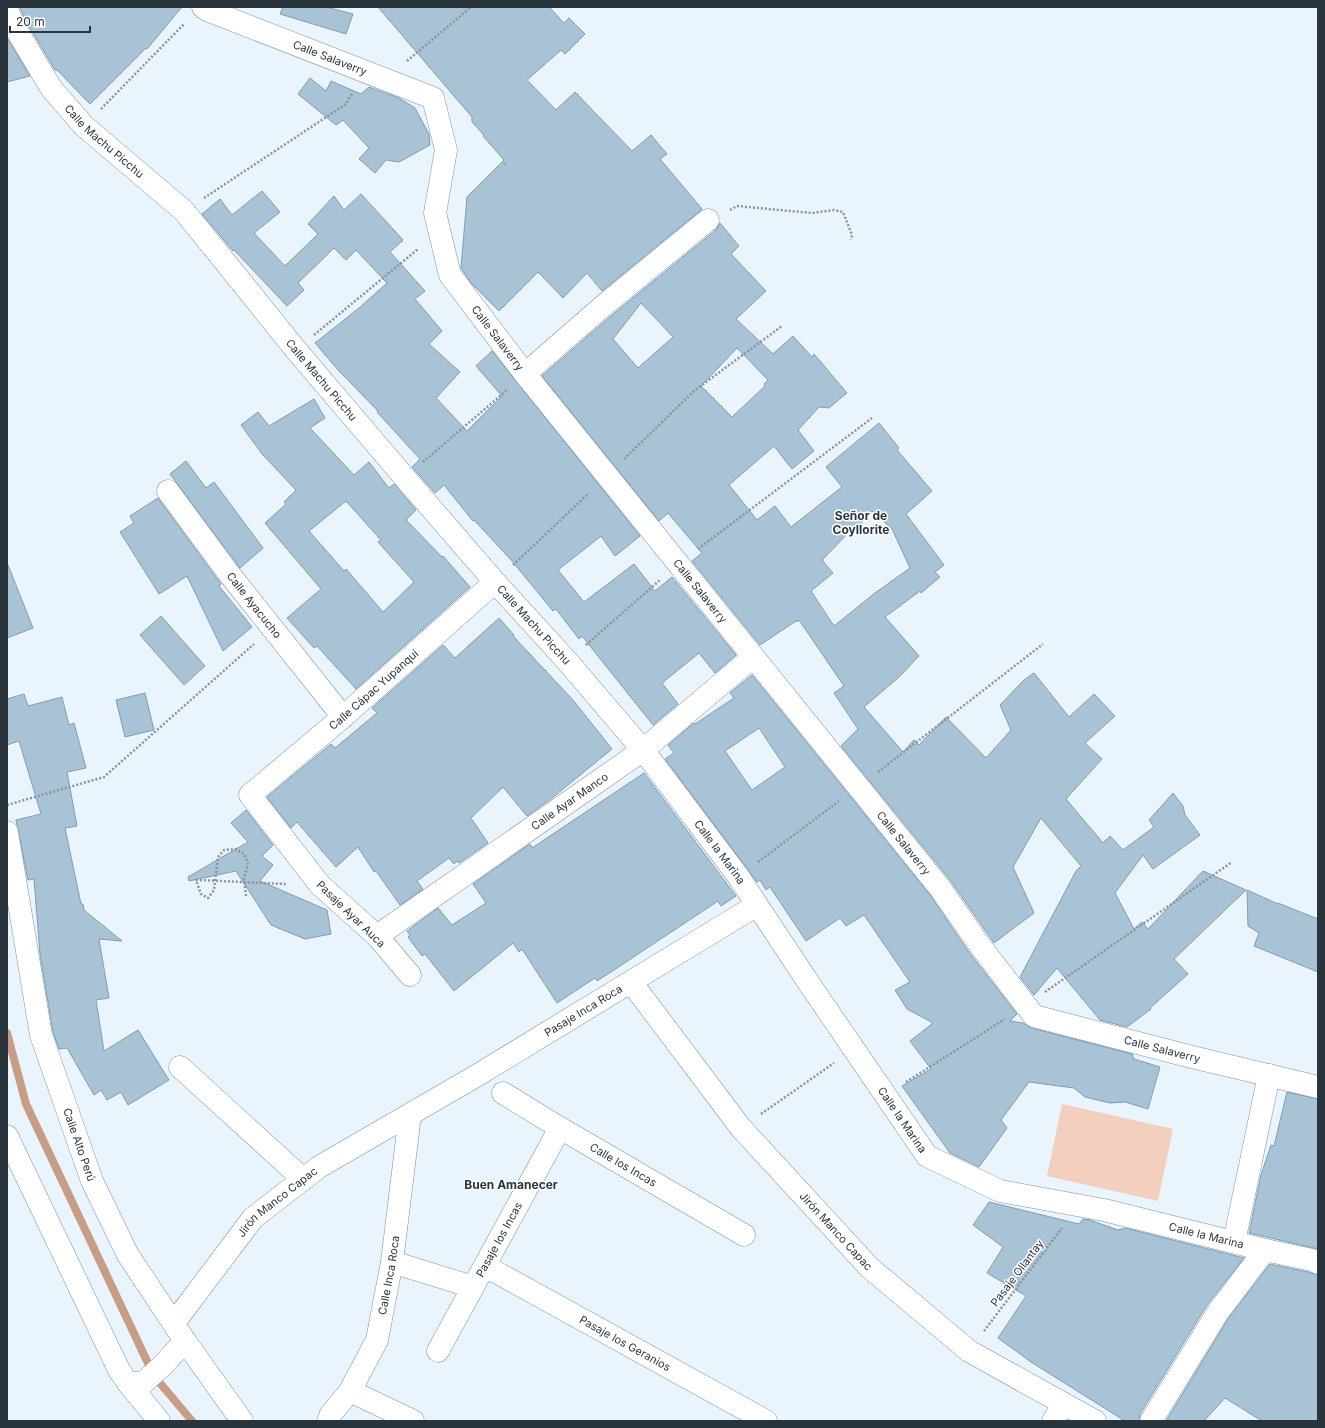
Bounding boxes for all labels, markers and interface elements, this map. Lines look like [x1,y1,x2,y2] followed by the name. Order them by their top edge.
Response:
[10,8,90,34] scale bar
[16,14,45,29] text: 20 m
[291,37,369,79] street label: Calle Salaverry
[61,101,147,181] street label: Calle Machu Picchu
[469,303,527,373] street label: Calle Salaverry
[283,336,360,424] street label: Calle Machu Picchu
[833,508,889,537] district label: Señor de Coyllorite
[670,556,730,626] street label: Calle Salaverry
[224,569,285,641] street label: Calle Ayacucho
[494,582,574,667] street label: Calle Machu Picchu
[326,646,421,733] street label: Calle Cápac Yupanqui
[528,769,611,833] street label: Calle Ayar Manco
[874,808,934,878] street label: Calle Salaverry
[691,817,748,887] street label: Calle la Marina
[314,878,388,950] street label: Pasaje Ayar Auca
[542,982,625,1040] street label: Pasaje Inca Roca
[1123,1033,1202,1066] street label: Calle Salaverry
[875,1084,930,1155] street label: Calle la Marina
[60,1106,99,1183] street label: Calle Alto Perú
[587,1140,659,1190] street label: Calle los Incas
[234,1164,320,1240] street label: Jirón Manco Capac
[464,1177,558,1192] district label: Buen Amanecer
[797,1189,875,1273] street label: Jirón Manco Capac
[473,1199,525,1280] street label: Pasaje los Incas
[1167,1219,1245,1251] street label: Calle la Marina
[375,1235,402,1316] street label: Calle Inca Roca
[987,1237,1047,1309] street label: Pasaje Ollantay
[577,1312,673,1374] street label: Pasaje los Geranios

